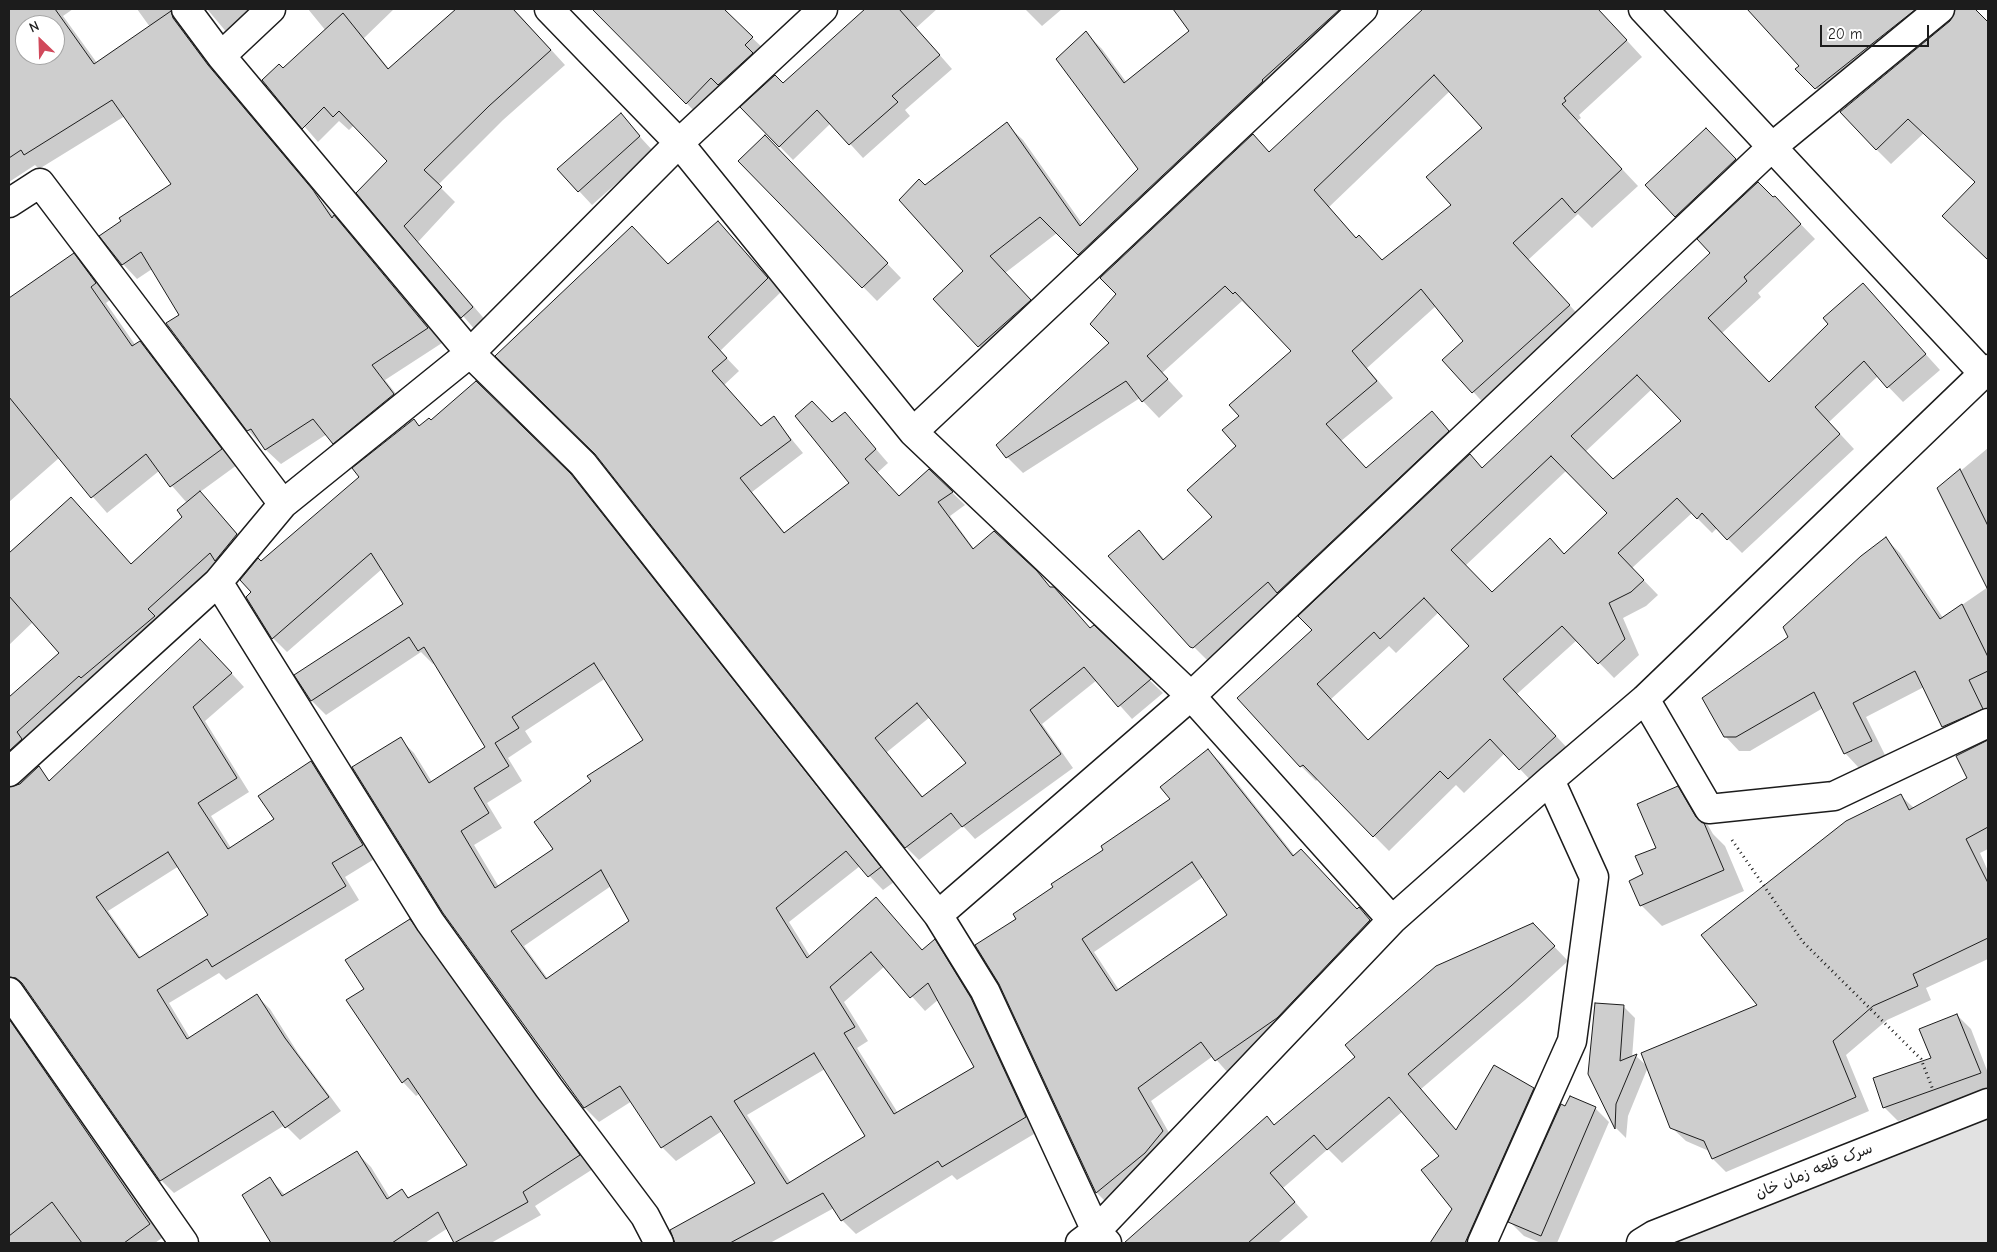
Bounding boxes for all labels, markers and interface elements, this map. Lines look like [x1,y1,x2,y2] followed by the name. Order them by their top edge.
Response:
[15,15,65,65] north arrow
[1822,15,1931,47] scale bar
[26,17,42,36] text: N
[1828,25,1862,43] text: 20 m
[1753,1139,1875,1203] street label: سرک قلعه زمان خان

